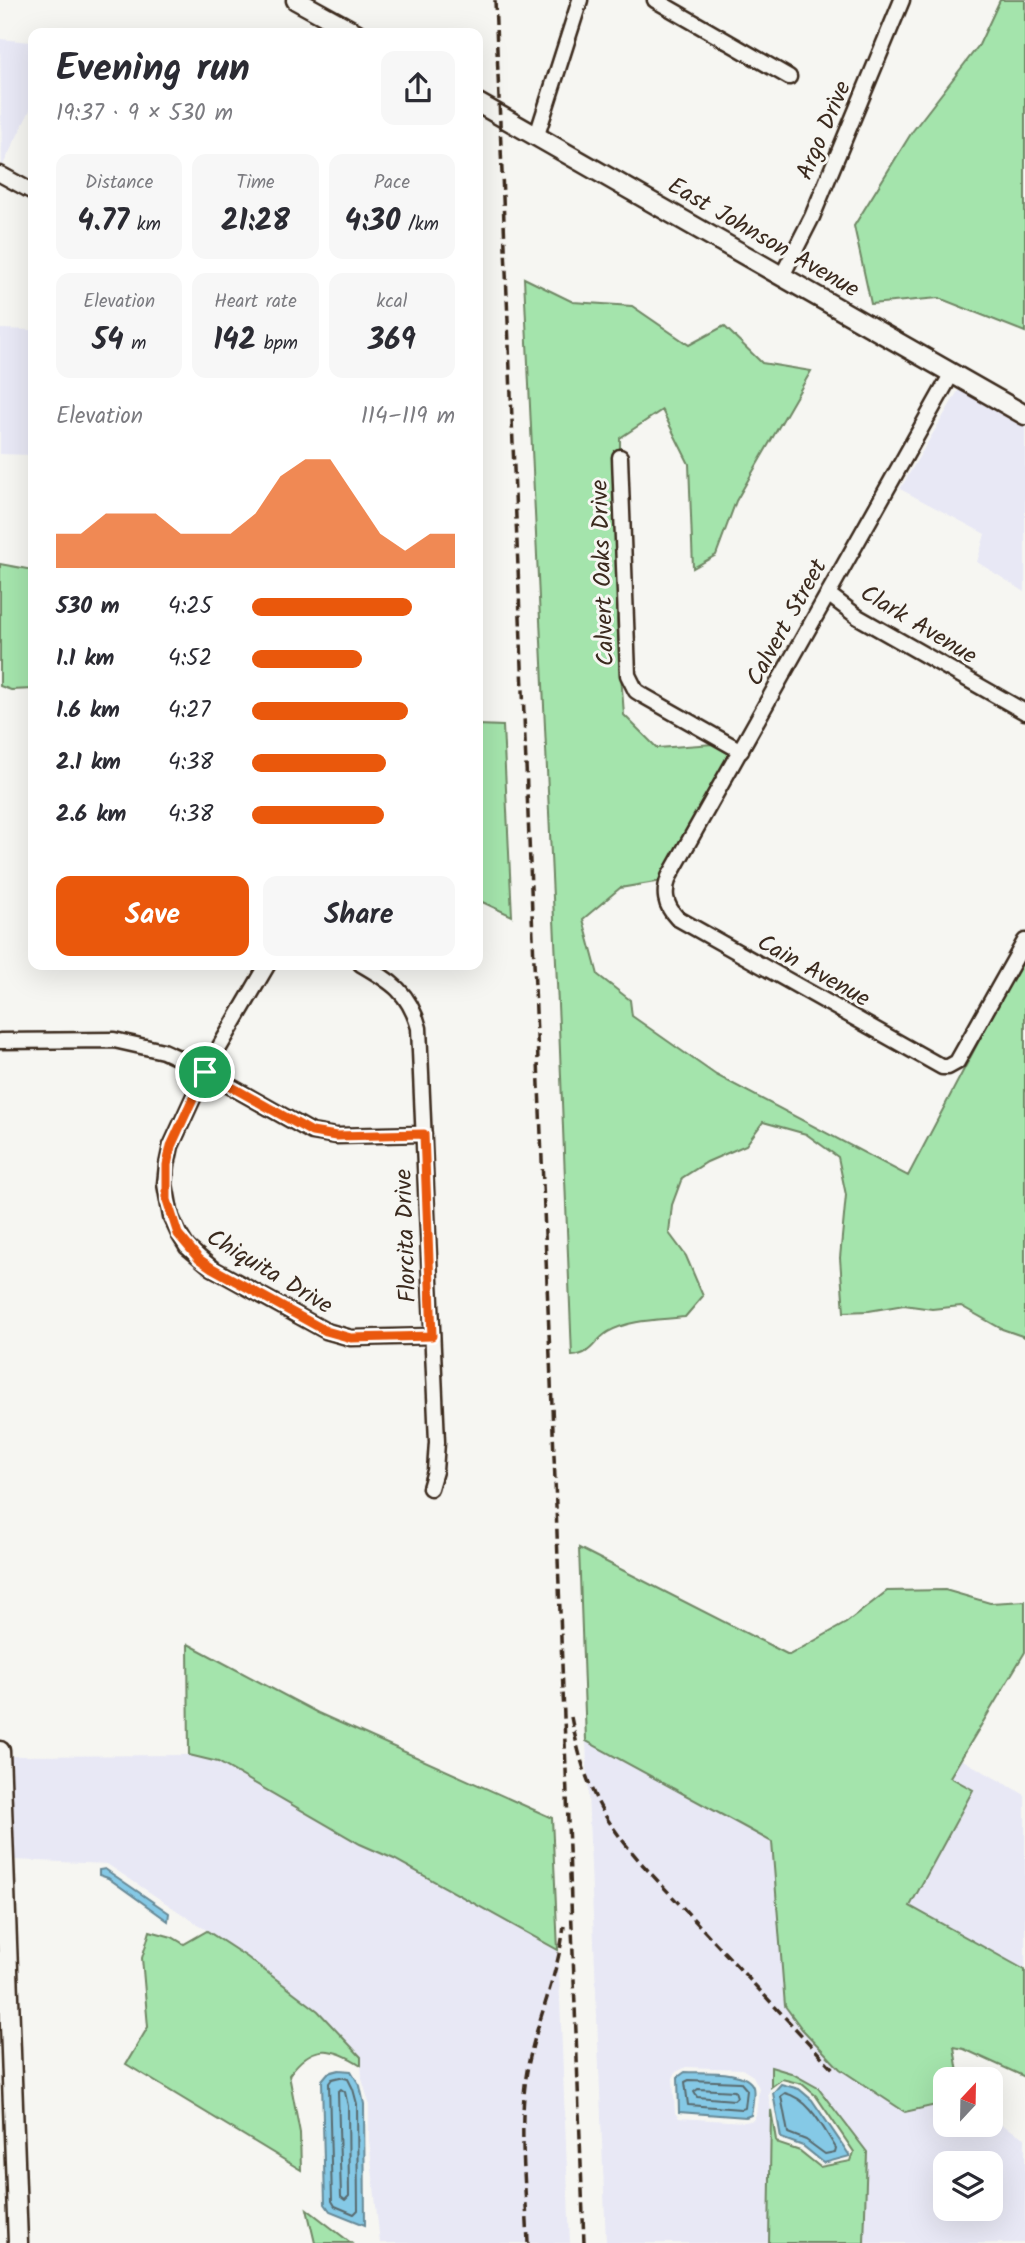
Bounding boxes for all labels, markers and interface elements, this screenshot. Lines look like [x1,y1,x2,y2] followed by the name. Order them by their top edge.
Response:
[56,40,250,100] text: Evening run
[381,51,455,125] button: share
[786,75,863,186] street label: Argo Drive
[56,96,233,132] text: 19:37 · 9 × 530 m
[660,167,867,309] street label: East Johnson Avenue
[85,168,153,198] text: Distance
[236,168,275,198] text: Time
[374,168,410,198] text: Pace
[77,198,129,246] text: 4.77
[221,198,290,246] text: 21:28
[345,198,400,246] text: 4:30
[129,210,161,240] text: km
[400,210,439,240] text: /km
[83,287,155,317] text: Elevation
[214,287,297,317] text: Heart rate
[376,287,407,317] text: kcal
[92,317,124,365] text: 54
[213,317,256,365] text: 142
[368,317,416,365] text: 369
[124,329,146,359] text: m
[256,329,298,359] text: bpm
[56,399,143,435] text: Elevation
[361,399,455,435] text: 114–119 m
[581,479,626,667] street label: Calvert Oaks Drive
[736,551,839,693] street label: Calvert Street
[852,575,985,676] street label: Clark Avenue
[56,589,120,625] text: 530 m
[168,589,212,625] text: 4:25
[56,641,114,677] text: 1.1 km
[168,641,212,677] text: 4:52
[56,693,120,729] text: 1.6 km
[168,693,210,729] text: 4:27
[56,745,121,781] text: 2.1 km
[168,745,213,781] text: 4:38
[56,797,126,833] text: 2.6 km
[168,797,213,833] text: 4:38
[56,876,249,956] button: Save
[263,876,455,956] button: Share
[749,924,877,1019] street label: Cain Avenue
[175,1042,235,1102] pin
[186,1053,224,1091] icon: arrive
[385,1168,428,1304] street label: Florcita Drive
[198,1219,340,1326] street label: Chiquita Drive
[933,2067,1003,2137] north arrow
[933,2067,1003,2221] map controls
[933,2151,1003,2221] button: layers

